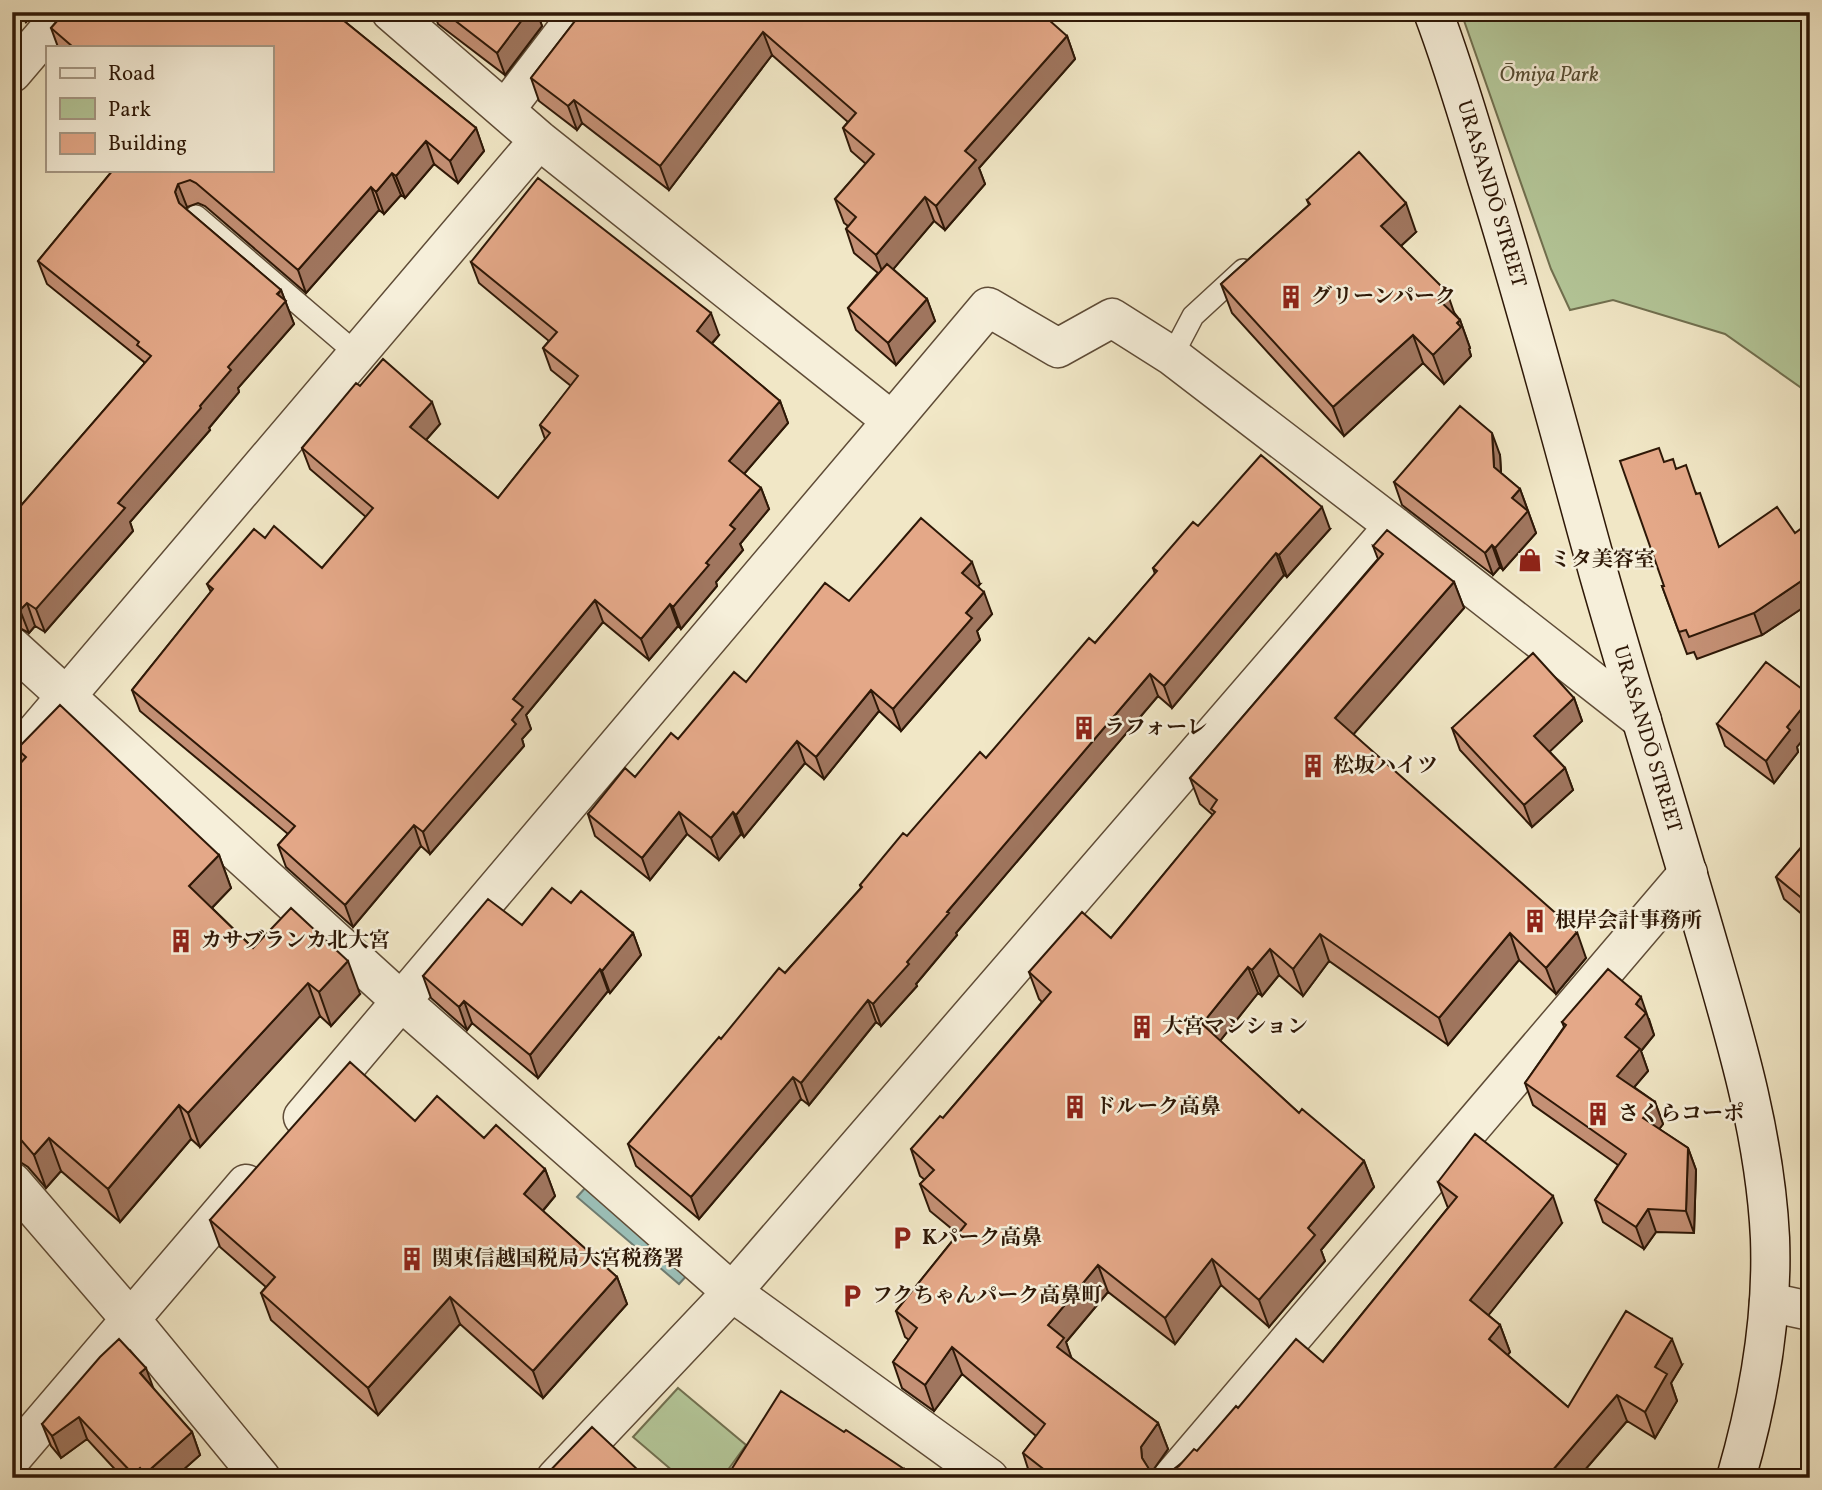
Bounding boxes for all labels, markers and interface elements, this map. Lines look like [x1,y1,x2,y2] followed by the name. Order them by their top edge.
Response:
[46,46,273,172] legend
[108,60,155,89] text: Road
[1499,61,1599,90] park label: Ōmiya Park
[108,96,151,125] text: Park
[1449,97,1533,291] street label: URASANDŌ STREET
[108,130,187,159] text: Building
[1277,283,1305,311] building icon: グリーンパーク
[1311,283,1456,312] place label: グリーンパーク
[1516,546,1544,574] shop icon: ミタ美容室
[1550,546,1655,575] place label: ミタ美容室
[1606,642,1689,836] street label: URASANDŌ STREET
[1070,714,1098,742] building icon: ラフォーレ
[1104,714,1208,743] place label: ラフォーレ
[1299,752,1327,780] building icon: 松坂ハイツ
[1333,752,1438,781] place label: 松坂ハイツ
[1521,907,1549,935] building icon: 根岸会計事務所
[1555,907,1702,936] place label: 根岸会計事務所
[167,927,195,955] building icon: カサブランカ北大宮
[201,927,390,956] place label: カサブランカ北大宮
[1128,1013,1156,1041] building icon: 大宮マンション
[1162,1013,1308,1042] place label: 大宮マンション
[1061,1093,1089,1121] building icon: ドルーク高鼻
[1095,1093,1221,1122] place label: ドルーク高鼻
[1584,1100,1612,1128] building icon: さくらコーポ
[1618,1100,1744,1129] place label: さくらコーポ
[888,1224,916,1252] parking icon: Kパーク高鼻
[922,1224,1042,1253] place label: Kパーク高鼻
[398,1245,426,1273] building icon: 関東信越国税局大宮税務署
[432,1245,684,1274] place label: 関東信越国税局大宮税務署
[838,1282,866,1310] parking icon: フクちゃんパーク高鼻町
[872,1282,1102,1311] place label: フクちゃんパーク高鼻町

